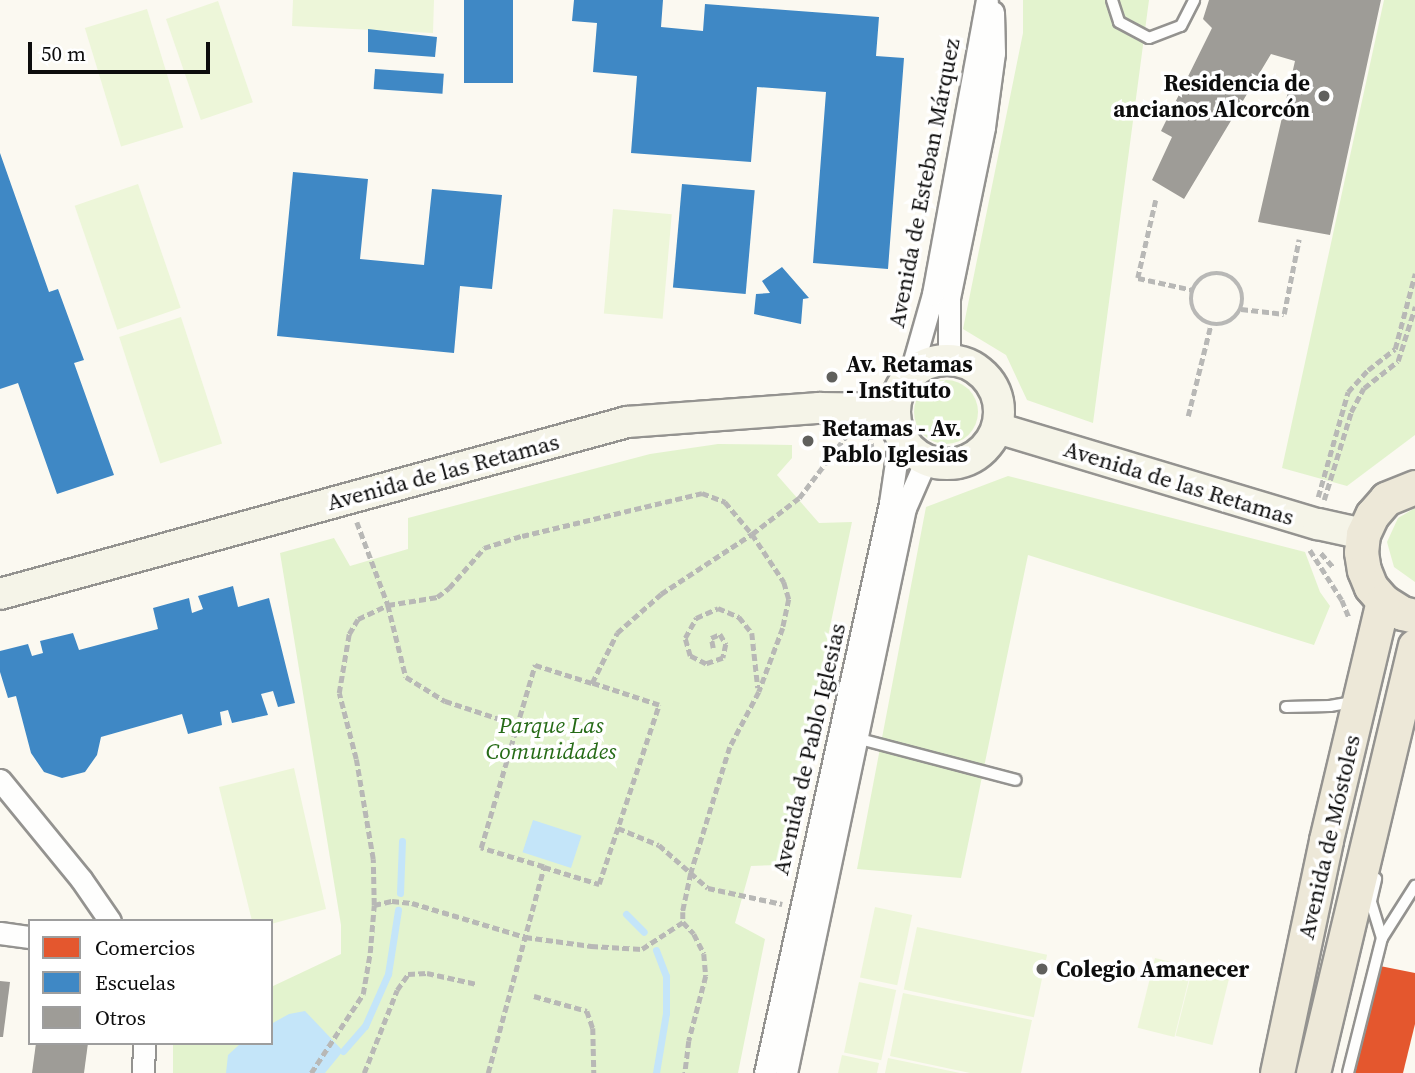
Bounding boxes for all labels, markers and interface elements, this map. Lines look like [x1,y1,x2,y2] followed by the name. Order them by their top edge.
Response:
[32,28,214,72] scale bar
[882,36,966,330] street label: Avenida de Esteban Márquez
[41,39,86,68] text: 50 m
[1113,69,1310,123] place label: Residencia de ancianos Alcorcón
[1316,88,1332,104] marker: Residencia de ancianos Alcorcón
[846,350,973,404] place label: Av. Retamas - Instituto
[824,369,840,385] marker: Av. Retamas - Instituto
[822,414,968,468] place label: Retamas - Av. Pablo Iglesias
[324,428,562,516] street label: Avenida de las Retamas
[800,433,816,449] marker: Retamas - Av. Pablo Iglesias
[1061,435,1297,531] street label: Avenida de las Retamas
[767,620,851,878] street label: Avenida de Pablo Iglesias
[486,711,616,765] park label: Parque Las Comunidades
[1292,732,1366,942] street label: Avenida de Móstoles
[28,919,273,1045] legend
[95,933,195,962] text: Comercios
[1056,955,1249,983] place label: Colegio Amanecer
[1034,961,1050,977] marker: Colegio Amanecer
[95,968,175,997] text: Escuelas
[95,1003,146,1032] text: Otros

